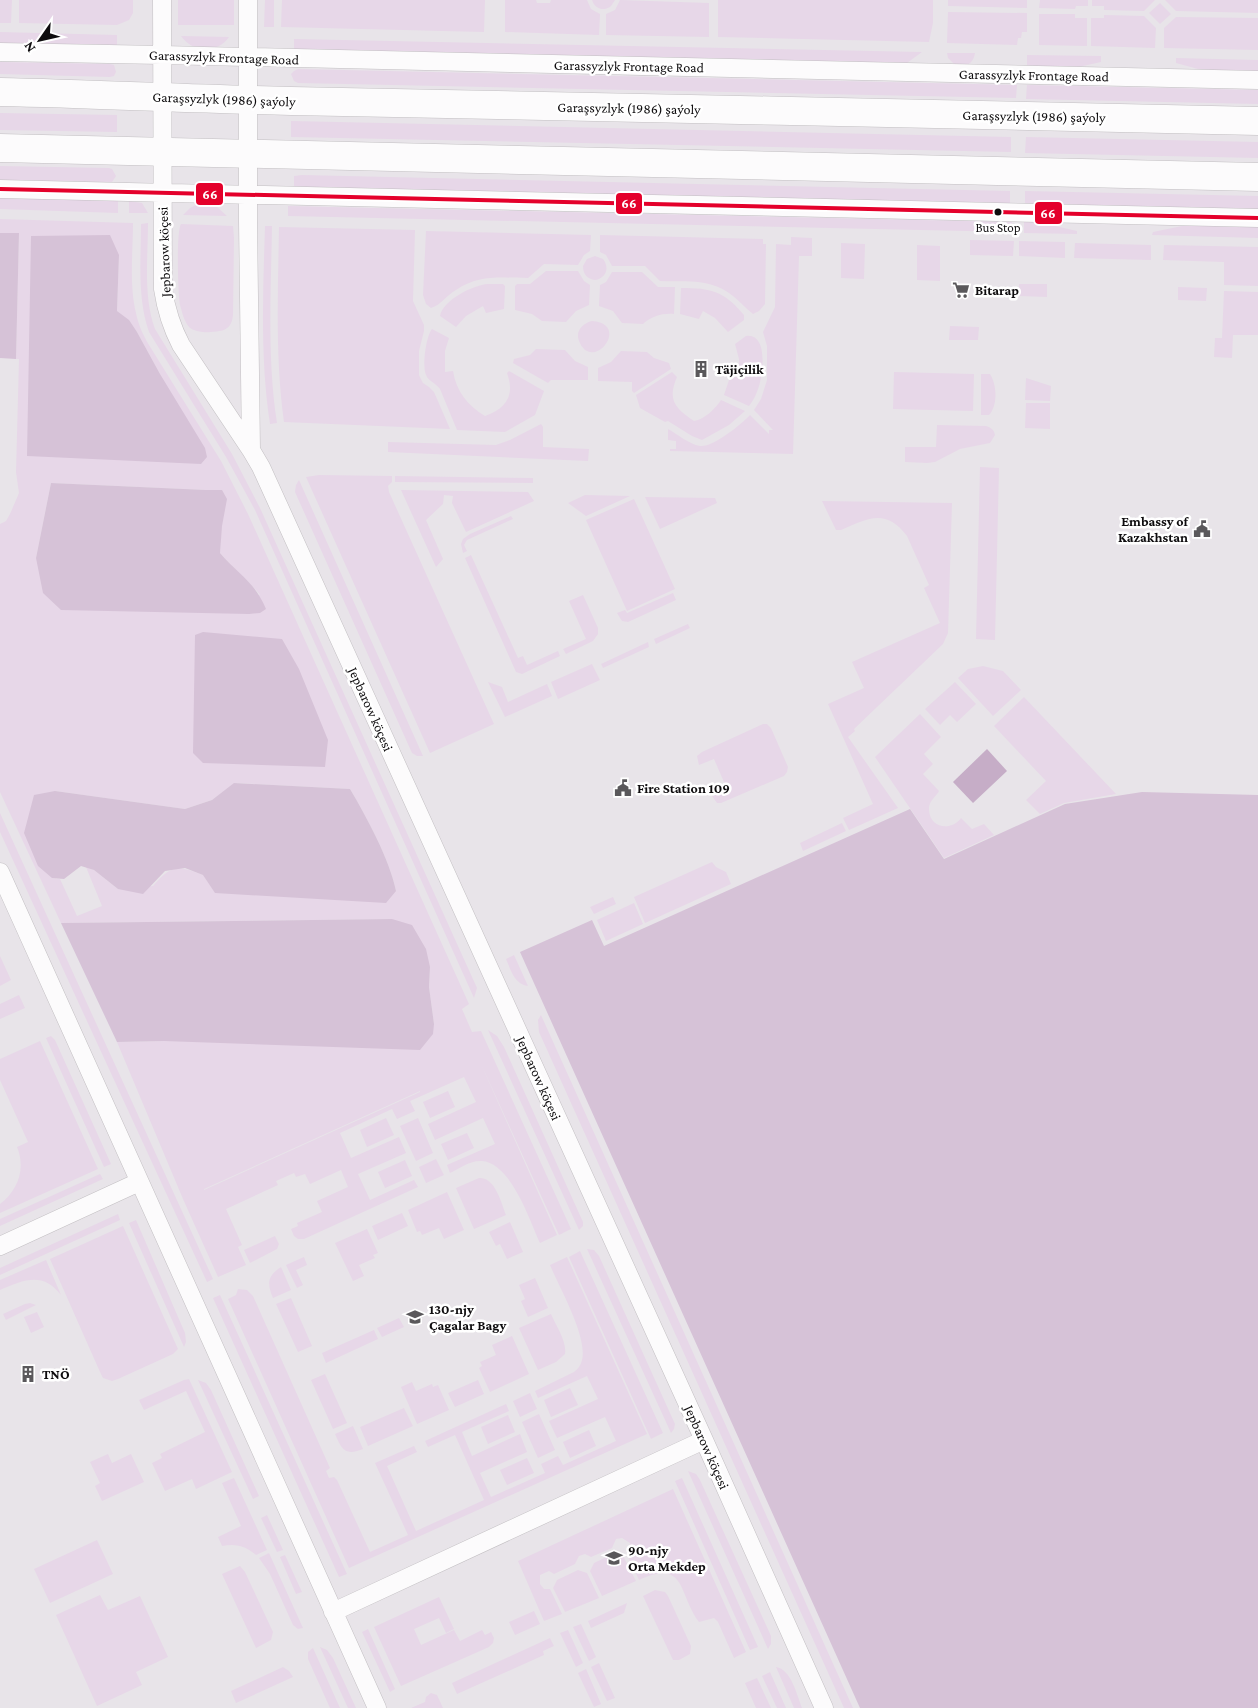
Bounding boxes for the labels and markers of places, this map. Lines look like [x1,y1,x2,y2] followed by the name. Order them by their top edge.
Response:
[993,207,1003,217] marker: Bus Stop
[975,220,1021,235] place label: Bus Stop
[951,280,971,300] supermarket icon: Bitarap
[975,282,1019,298] place label: Bitarap
[691,359,711,379] building icon: Täjiçilik
[715,361,764,378] place label: Täjiçilik
[1118,513,1189,545] place label: Embassy of Kazakhstan
[1192,519,1212,539] public building icon: Embassy of Kazakhstan
[613,778,633,798] public building icon: Fire Station 109
[637,780,730,796] place label: Fire Station 109
[429,1301,506,1333] place label: 130-njy Çagalar Bagy
[405,1307,425,1327] school or university icon: 130-njy Çagalar Bagy
[18,1364,38,1384] building icon: TNÖ
[42,1366,70,1382] place label: TNÖ
[628,1542,706,1574] place label: 90-njy Orta Mekdep
[604,1548,624,1568] school or university icon: 90-njy Orta Mekdep

